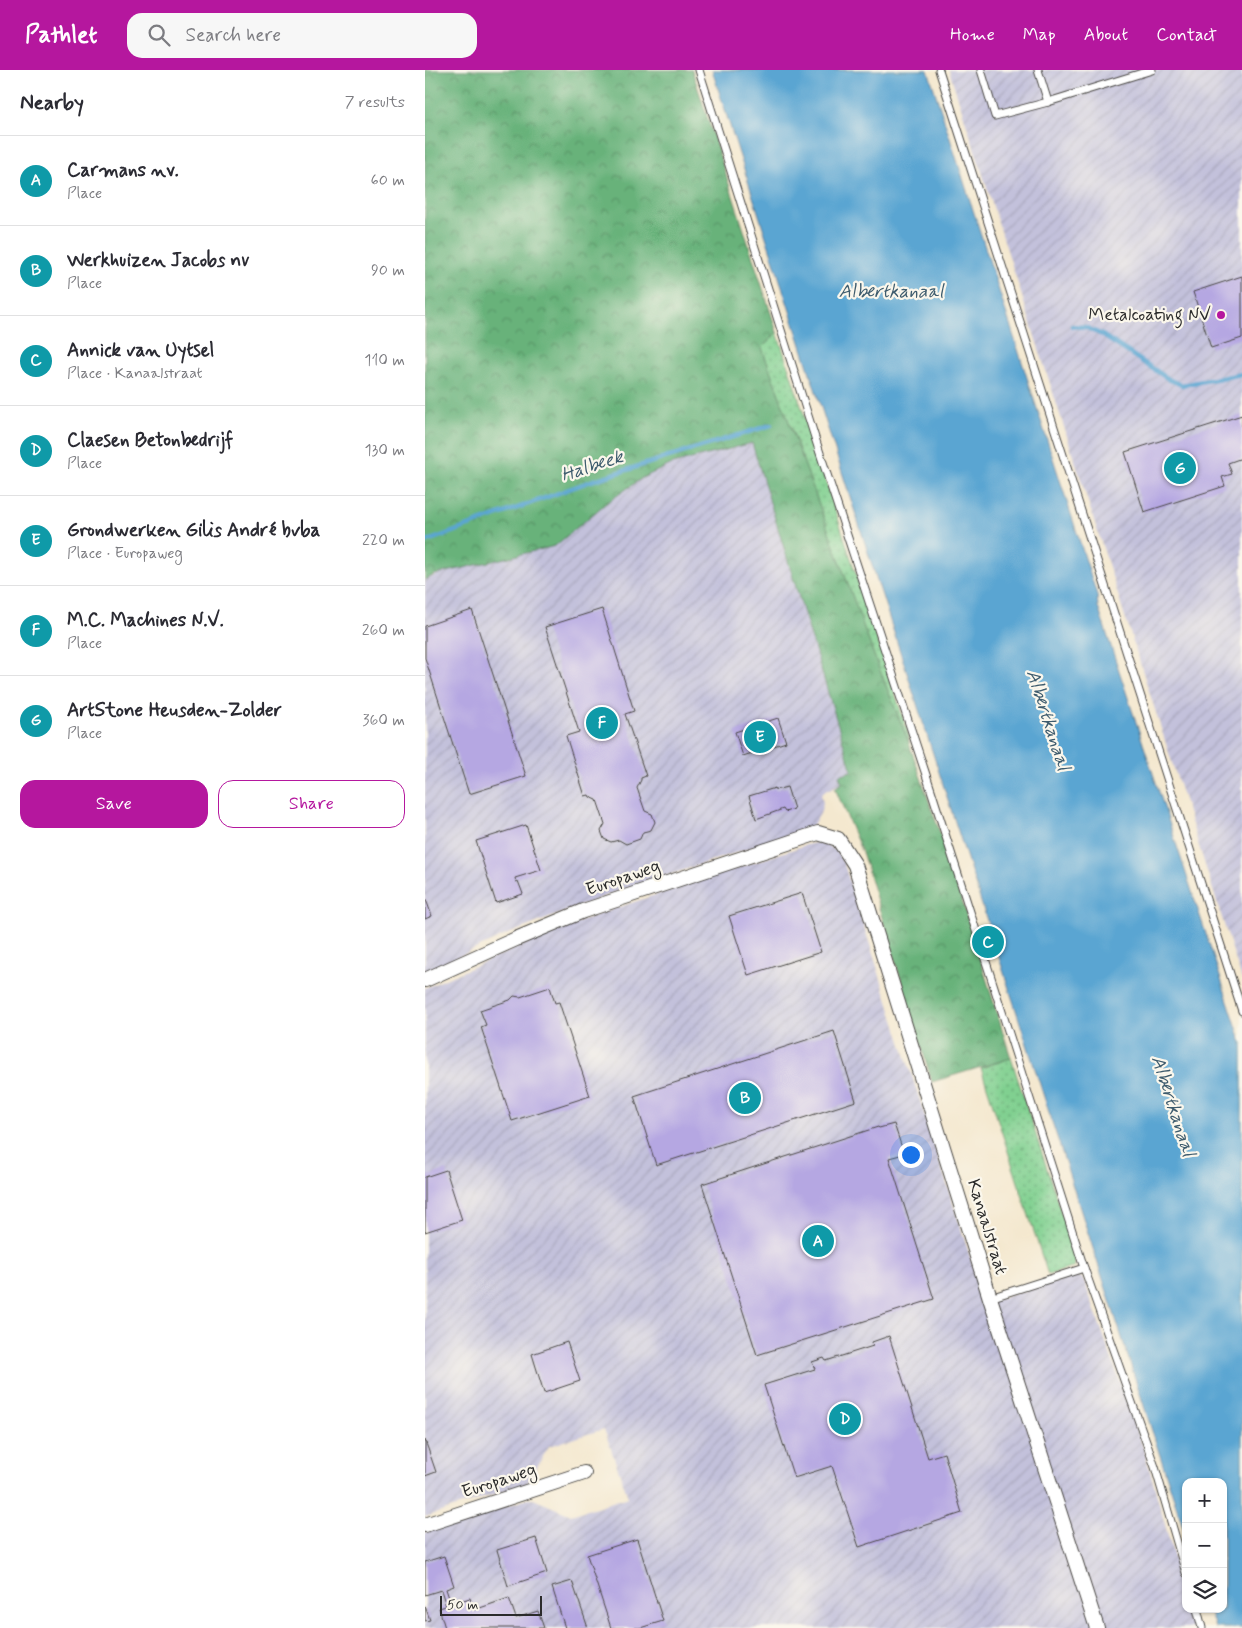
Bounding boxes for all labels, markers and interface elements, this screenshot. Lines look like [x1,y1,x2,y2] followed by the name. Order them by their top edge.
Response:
[127,13,477,58] search box
[25,20,97,51] text: Pathlet
[145,21,173,49] icon: search
[185,23,281,48] text: Search here
[950,23,995,47] text: Home
[1023,23,1056,47] text: Map
[1084,23,1128,47] text: About
[1156,23,1217,47] text: Contact
[20,89,84,117] text: Nearby
[345,92,405,113] text: 7 results
[67,158,179,183] text: Carmans nv.
[31,170,41,191] text: A
[371,170,405,191] text: 60 m
[67,183,102,204] text: Place
[67,248,249,273] text: Werkhuizen Jacobs nv
[31,260,41,281] text: B
[371,260,405,281] text: 90 m
[67,273,102,294] text: Place
[839,279,945,304] water label: Albertkanaal
[1088,303,1211,329] place label: Metalcoating NV
[1215,309,1227,321] marker: Metalcoating NV
[67,338,214,363] text: Annick van Uytsel
[30,350,42,371] text: C
[364,350,405,371] text: 110 m
[67,363,202,384] text: Place · Kanaalstraat
[67,428,233,453] text: Claesen Betonbedrijf
[30,440,42,461] text: D
[364,440,405,461] text: 130 m
[558,444,628,488] water label: Halbeek
[1164,449,1196,487] pin: G
[67,453,102,474] text: Place
[67,518,320,543] text: Grondwerken Gilis André bvba
[31,530,41,551] text: E
[362,530,405,551] text: 220 m
[67,543,183,564] text: Place · Europaweg
[67,608,224,633] text: M.C. Machines N.V.
[32,620,40,641] text: F
[362,620,405,641] text: 260 m
[67,633,102,654] text: Place
[1020,666,1076,775] water label: Albertkanaal
[67,698,282,723] text: ArtStone Heusden-Zolder
[586,704,618,742] pin: F
[31,710,41,731] text: G
[362,710,405,731] text: 360 m
[744,718,776,756] pin: E
[67,723,102,744] text: Place
[20,780,208,828] button: Save
[218,780,405,828] button: Share
[583,854,664,903] street label: Europaweg
[972,923,1004,961] pin: C
[1145,1052,1201,1161] water label: Albertkanaal
[729,1079,761,1117] pin: B
[898,1142,924,1168] your location
[961,1176,1013,1278] street label: Kanaalstraat
[802,1222,834,1260] pin: A
[829,1400,861,1438] pin: D
[459,1458,540,1505] street label: Europaweg
[1182,1478,1227,1613] map controls
[1182,1478,1227,1523] button: +
[1182,1523,1227,1568] button: −
[1182,1568,1227,1613] button: layers
[440,1593,543,1616] scale bar
[447,1596,478,1614] text: 50 m

